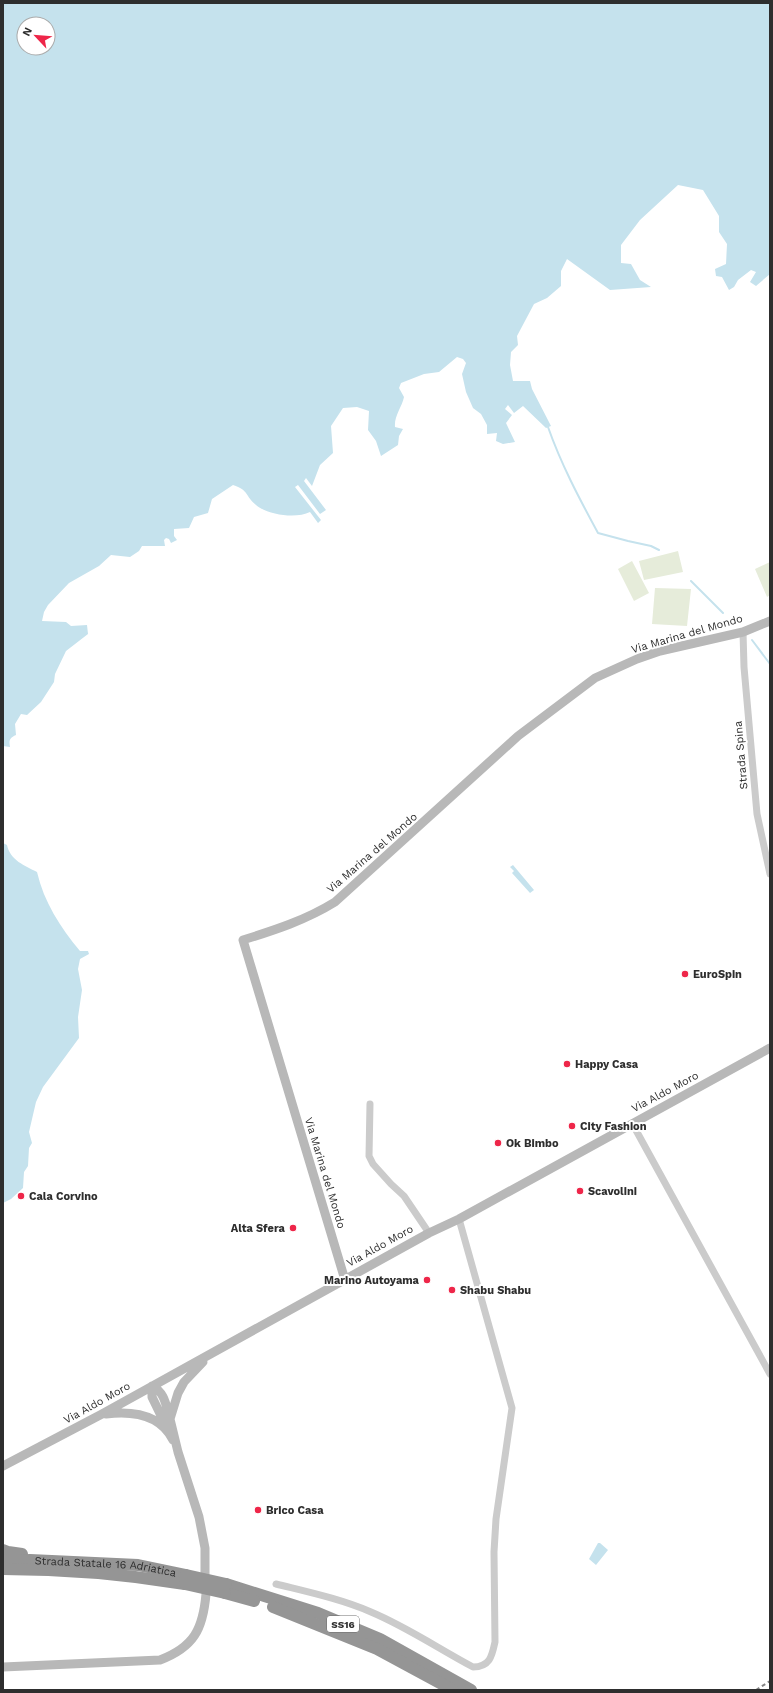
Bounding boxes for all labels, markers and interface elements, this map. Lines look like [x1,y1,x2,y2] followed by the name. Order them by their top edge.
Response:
[16,16,56,56] north arrow
[20,25,35,38] text: N
[630,612,744,656] street label: Via Marina del Mondo
[732,720,750,790] street label: Strada Spina
[324,810,420,896] street label: Via Marina del Mondo
[693,968,742,981] place label: EuroSpin
[680,969,690,979] marker: EuroSpin
[575,1058,639,1071] place label: Happy Casa
[562,1059,572,1069] marker: Happy Casa
[629,1069,701,1115] street label: Via Aldo Moro
[302,1116,348,1230] street label: Via Marina del Mondo
[580,1120,647,1133] place label: City Fashion
[567,1121,577,1131] marker: City Fashion
[506,1137,559,1150] place label: Ok Bimbo
[493,1138,503,1148] marker: Ok Bimbo
[588,1185,637,1198] place label: Scavolini
[575,1186,585,1196] marker: Scavolini
[29,1190,98,1203] place label: Cala Corvino
[16,1191,26,1201] marker: Cala Corvino
[231,1222,286,1235] place label: Alta Sfera
[344,1222,416,1270] street label: Via Aldo Moro
[288,1223,298,1233] marker: Alta Sfera
[324,1274,420,1287] place label: Marino Autoyama
[422,1275,432,1285] marker: Marino Autoyama
[460,1284,531,1297] place label: Shabu Shabu
[447,1285,457,1295] marker: Shabu Shabu
[61,1379,133,1427] street label: Via Aldo Moro
[266,1504,324,1517] place label: Brico Casa
[253,1505,263,1515] marker: Brico Casa
[34,1554,178,1579] street label: Strada Statale 16 Adriatica
[327,1616,359,1632] road number: SS16

